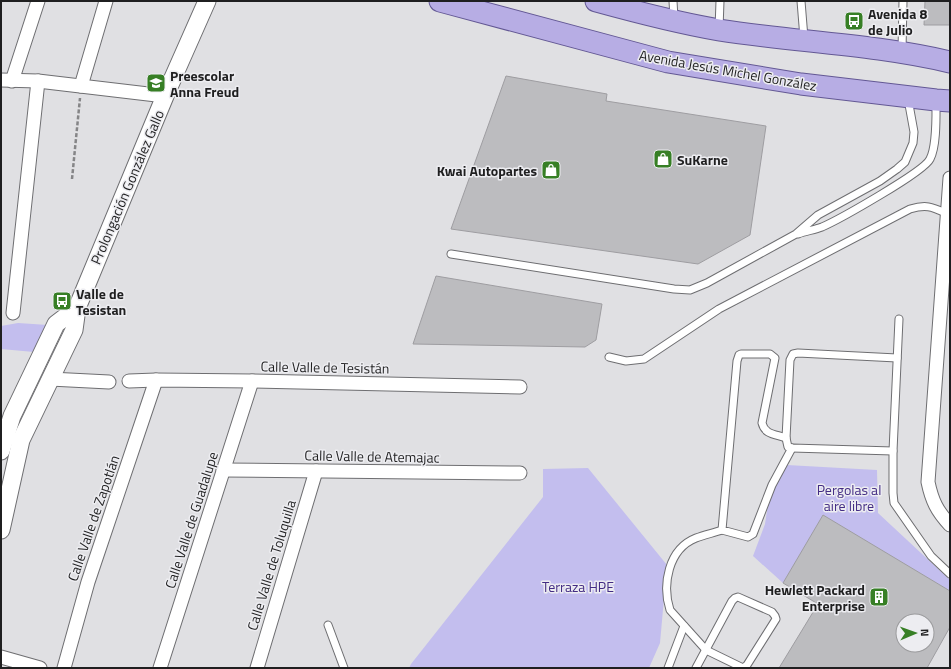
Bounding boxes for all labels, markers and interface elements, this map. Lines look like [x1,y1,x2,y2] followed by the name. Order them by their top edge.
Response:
[868,3,928,40] place label: Avenida 8 de Julio
[843,10,865,32] bus stop icon: Avenida 8 de Julio
[638,44,818,96] street label: Avenida Jesús Michel González
[170,65,239,102] place label: Preescolar Anna Freud
[145,72,167,94] school or university icon: Preescolar Anna Freud
[85,106,169,268] street label: Prolongación González Gallo
[652,148,674,170] shop icon: SuKarne
[677,149,728,170] place label: SuKarne
[540,159,562,181] shop icon: Kwai Autopartes
[437,160,537,181] place label: Kwai Autopartes
[76,283,126,320] place label: Valle de Tesistan
[51,290,73,312] bus stop icon: Valle de Tesistan
[260,355,390,379] street label: Calle Valle de Tesistán
[304,444,440,468] street label: Calle Valle de Atemajac
[159,449,223,591] street label: Calle Valle de Guadalupe
[62,452,124,584] street label: Calle Valle de Zapotlán
[817,479,881,516] park label: Pergolas al aire libre
[241,497,301,633] street label: Calle Valle de Toluquilla
[542,576,614,597] park label: Terraza HPE
[765,579,865,616] place label: Hewlett Packard Enterprise
[868,586,890,608] building icon: Hewlett Packard Enterprise
[895,613,935,653] north arrow
[917,629,933,637] text: N

